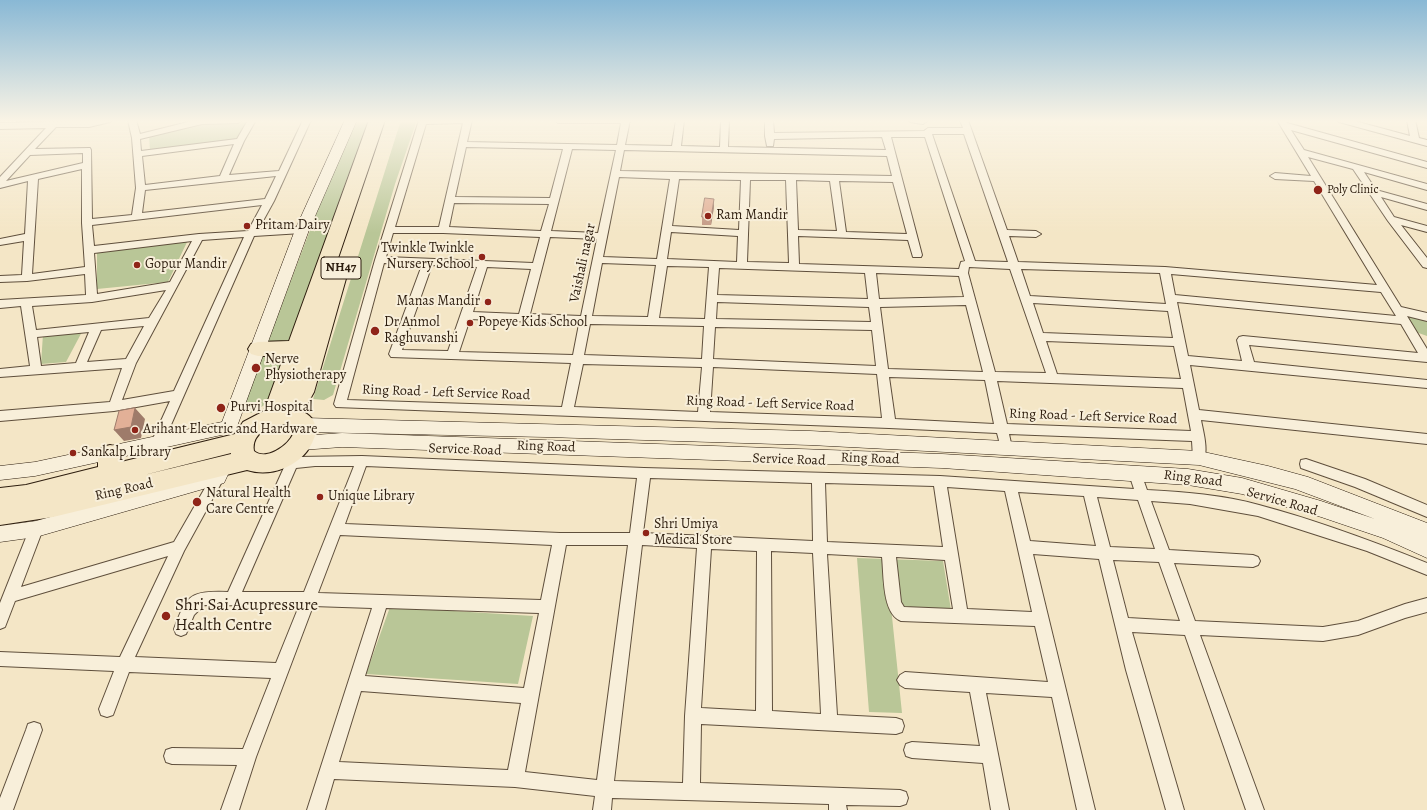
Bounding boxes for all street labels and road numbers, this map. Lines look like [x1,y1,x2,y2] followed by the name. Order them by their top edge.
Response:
[566,222,600,304] street label: Vaishali nagar
[321,257,361,279] road number: NH47
[362,382,530,404] street label: Ring Road - Left Service Road
[686,393,854,415] street label: Ring Road - Left Service Road
[1009,406,1177,428] street label: Ring Road - Left Service Road
[516,438,576,456] street label: Ring Road
[428,440,502,460] street label: Service Road
[752,450,826,470] street label: Service Road
[840,450,900,468] street label: Ring Road
[1163,467,1223,491] street label: Ring Road
[93,475,155,505] street label: Ring Road
[1245,484,1319,520] street label: Service Road

